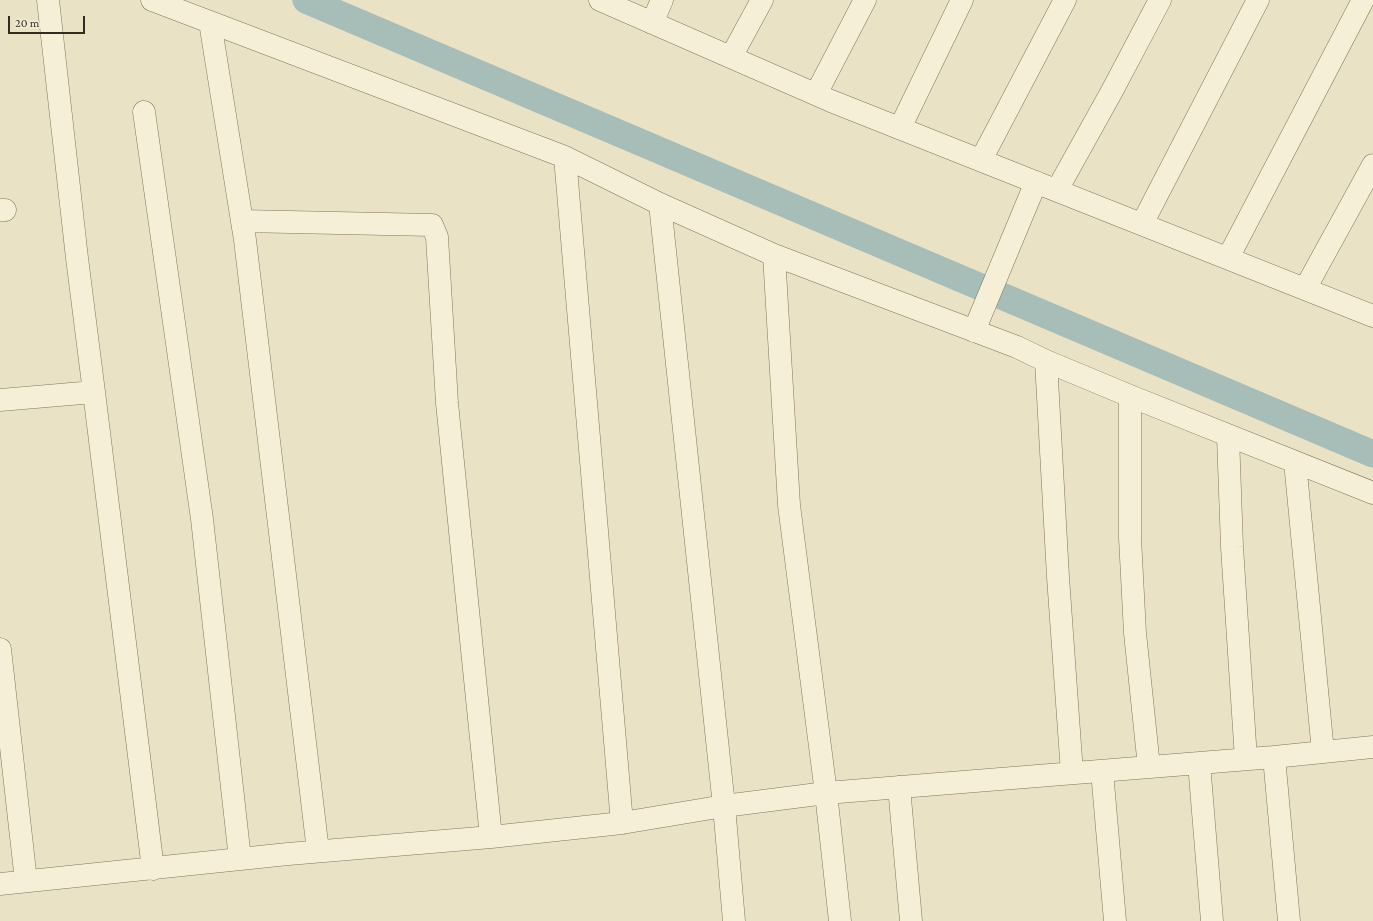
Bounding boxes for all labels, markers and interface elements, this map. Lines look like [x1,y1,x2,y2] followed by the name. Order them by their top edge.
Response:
[10,8,87,34] scale bar
[15,16,39,30] text: 20 m

